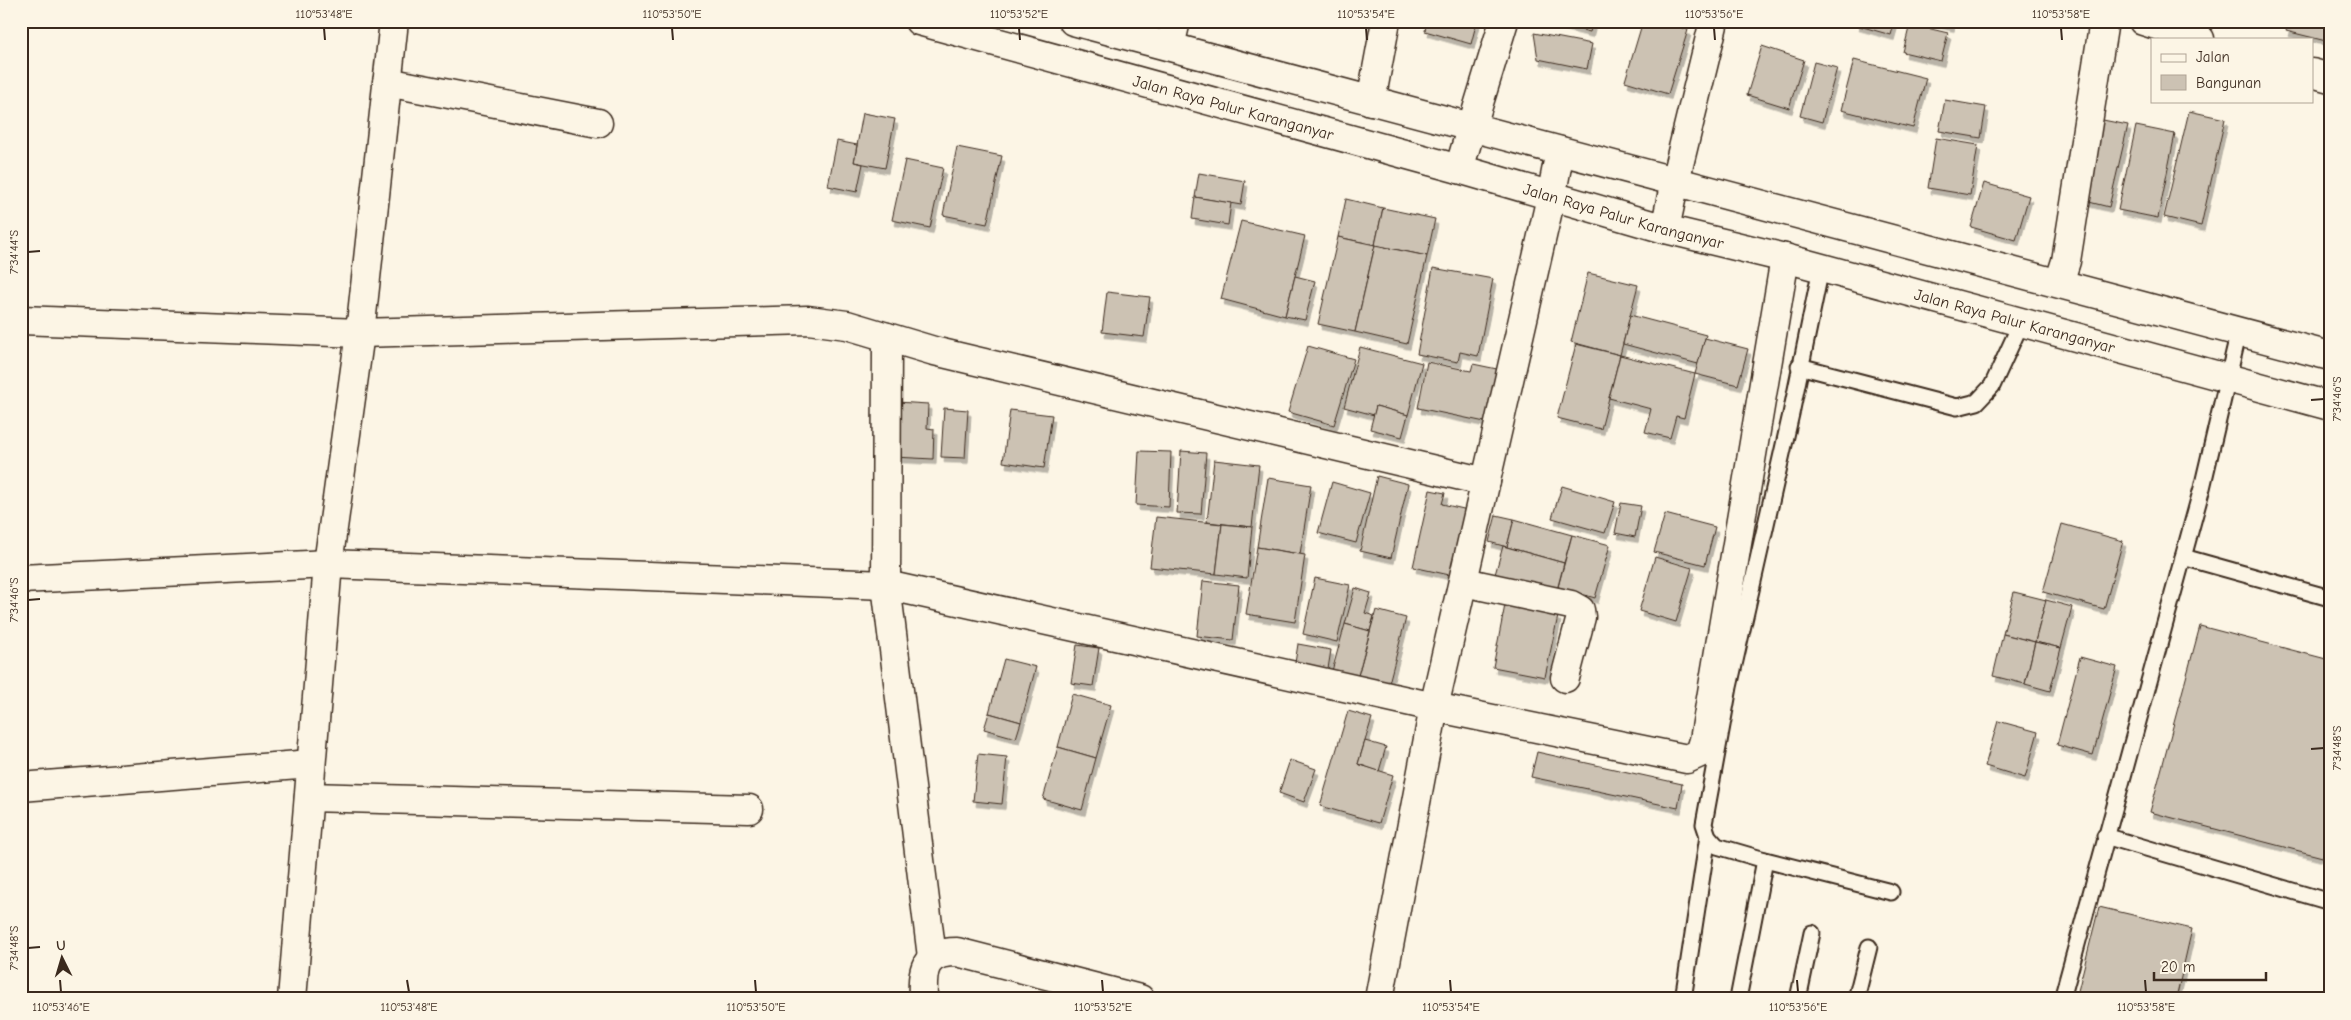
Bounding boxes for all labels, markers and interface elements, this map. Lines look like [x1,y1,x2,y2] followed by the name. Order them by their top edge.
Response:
[295,7,353,21] text: 110°53'48"E
[642,7,702,21] text: 110°53'50"E
[990,7,1048,21] text: 110°53'52"E
[1337,7,1395,21] text: 110°53'54"E
[1685,7,1743,21] text: 110°53'56"E
[2032,7,2090,21] text: 110°53'58"E
[2151,38,2314,102] legend
[2196,48,2230,66] text: Jalan
[1131,72,1336,144] street label: Jalan Raya Palur Karanganyar
[2196,74,2261,92] text: Bangunan
[1521,180,1726,253] street label: Jalan Raya Palur Karanganyar
[7,229,21,274] text: 7°34'44"S
[1912,286,2117,357] street label: Jalan Raya Palur Karanganyar
[2330,376,2344,422] text: 7°34'46"S
[7,577,21,623] text: 7°34'46"S
[2330,725,2344,770] text: 7°34'48"S
[7,925,21,970] text: 7°34'48"S
[38,932,88,982] north arrow
[56,937,66,954] text: U
[2154,950,2266,982] scale bar
[2161,958,2195,976] text: 20 m
[32,1000,90,1014] text: 110°53'46"E
[380,1000,438,1014] text: 110°53'48"E
[726,1000,786,1014] text: 110°53'50"E
[1074,1000,1132,1014] text: 110°53'52"E
[1422,1000,1480,1014] text: 110°53'54"E
[1769,1000,1827,1014] text: 110°53'56"E
[2117,1000,2175,1014] text: 110°53'58"E

